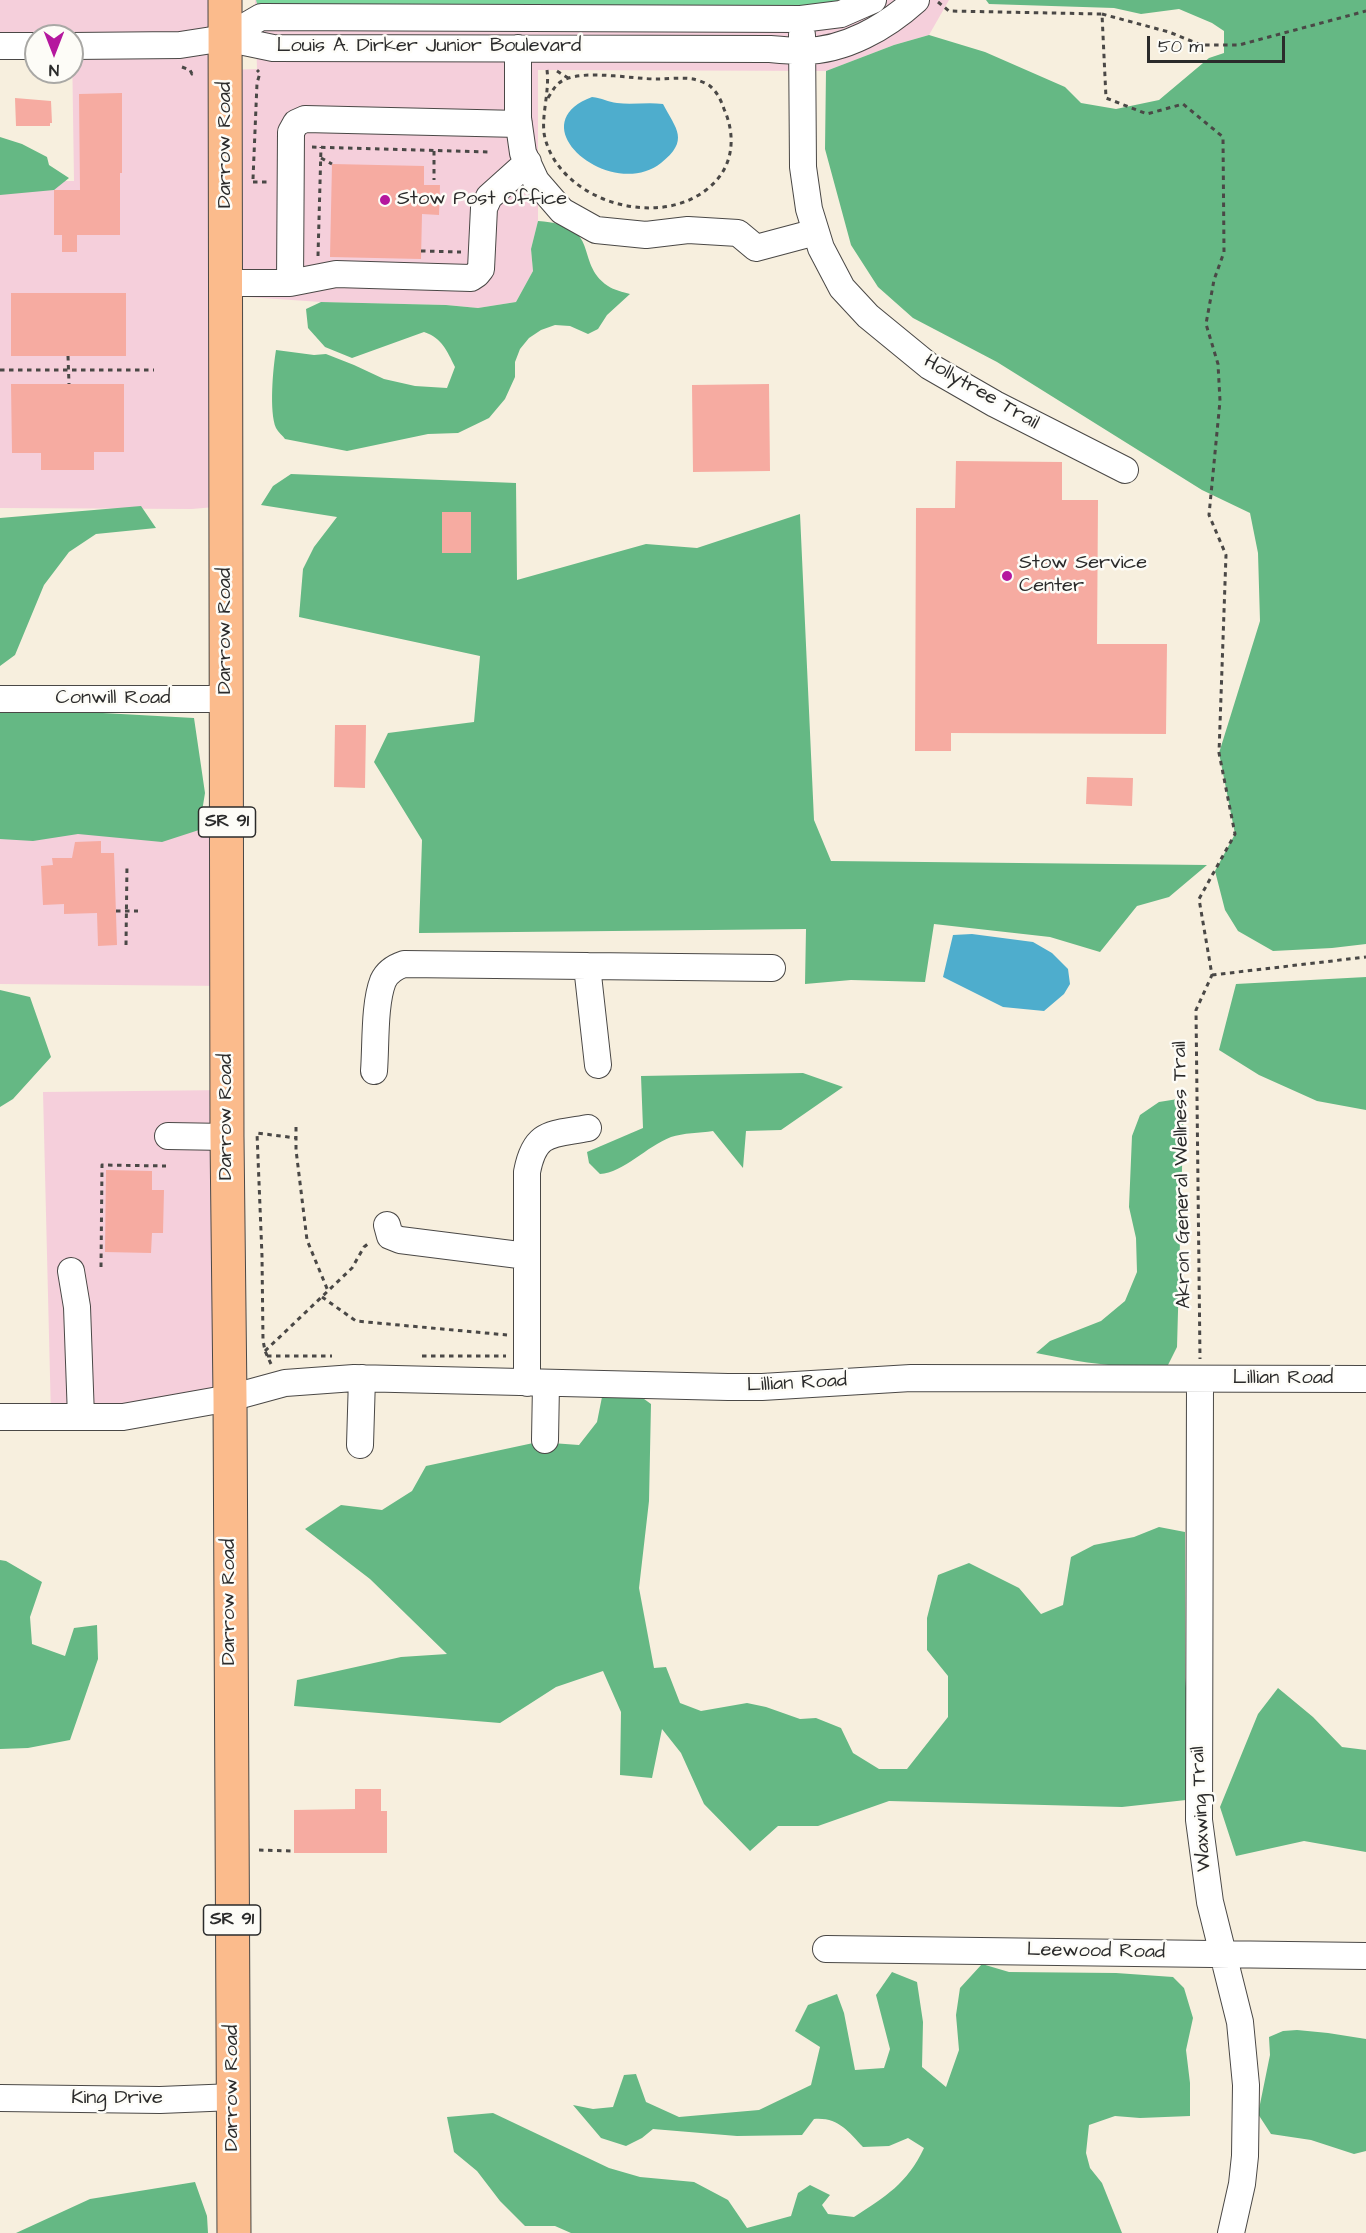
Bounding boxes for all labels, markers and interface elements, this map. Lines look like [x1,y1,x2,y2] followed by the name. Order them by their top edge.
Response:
[24,24,84,84] north arrow
[1150,24,1288,62] scale bar
[1158,34,1203,59] text: 50 m
[277,35,581,59] street label: Louis A. Dirker Junior Boulevard
[49,59,59,81] text: N
[214,82,238,208] street label: Darrow Road
[397,188,567,212] place label: Stow Post Office
[378,193,392,207] marker: Stow Post Office
[919,350,1043,436] street label: Hollytree Trail
[1019,552,1147,599] place label: Stow Service Center
[214,568,238,694] street label: Darrow Road
[1000,569,1014,583] marker: Stow Service Center
[56,687,170,711] street label: Conwill Road
[198,807,256,837] road number: SR 91
[1169,1041,1197,1309] street label: Akron General Wellness Trail
[215,1054,239,1180] street label: Darrow Road
[1233,1367,1333,1391] street label: Lillian Road
[746,1369,848,1399] street label: Lillian Road
[218,1539,242,1665] street label: Darrow Road
[1187,1746,1217,1872] street label: Waxwing Trail
[204,1905,260,1935] road number: SR 91
[1027,1939,1165,1965] street label: Leewood Road
[221,2025,245,2151] street label: Darrow Road
[71,2087,163,2111] street label: King Drive

